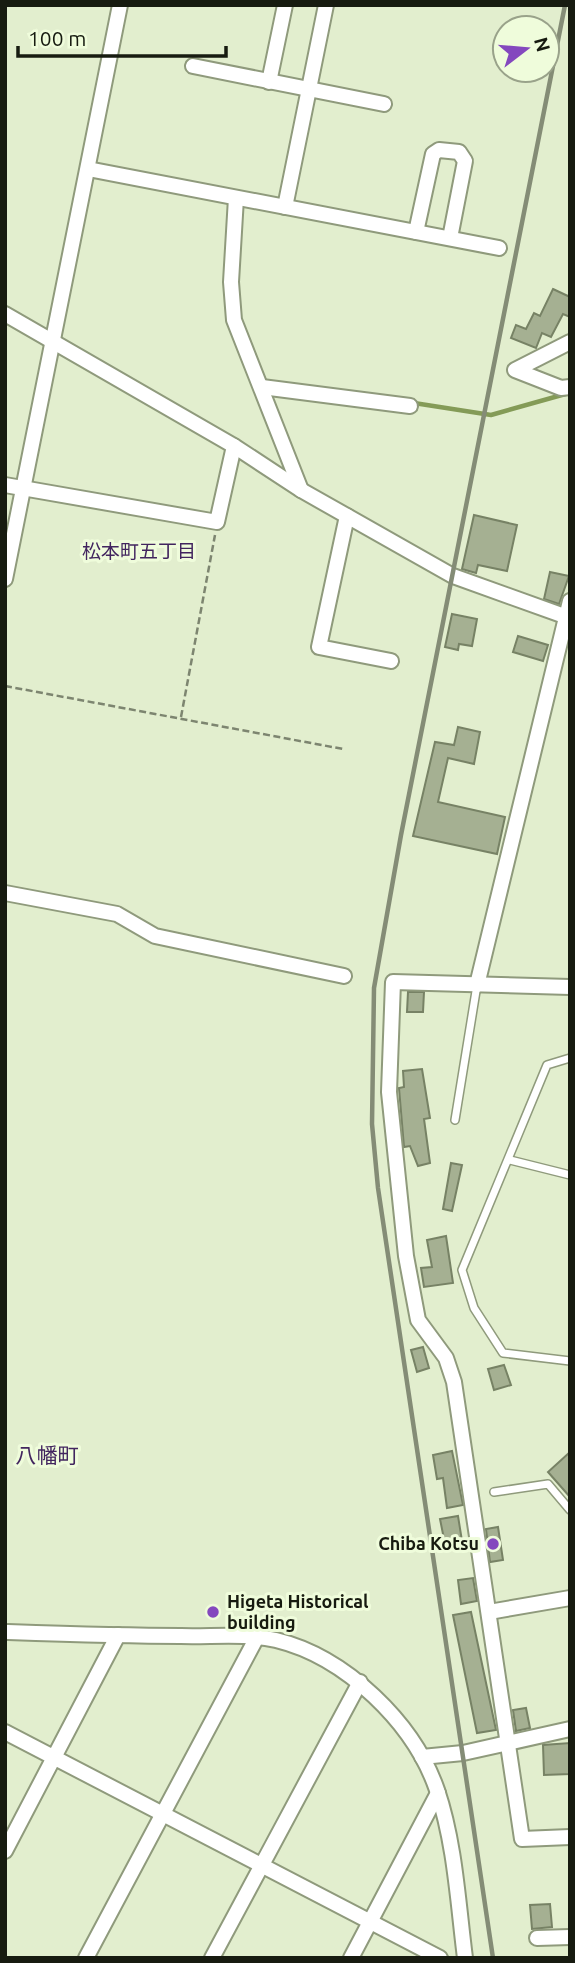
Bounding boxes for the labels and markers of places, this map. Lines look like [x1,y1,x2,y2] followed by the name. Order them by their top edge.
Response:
[378,1533,479,1553] place label: Chiba Kotsu
[485,1536,501,1552] marker: Chiba Kotsu
[227,1591,369,1632] place label: Higeta Historical building
[205,1604,221,1620] marker: Higeta Historical building

